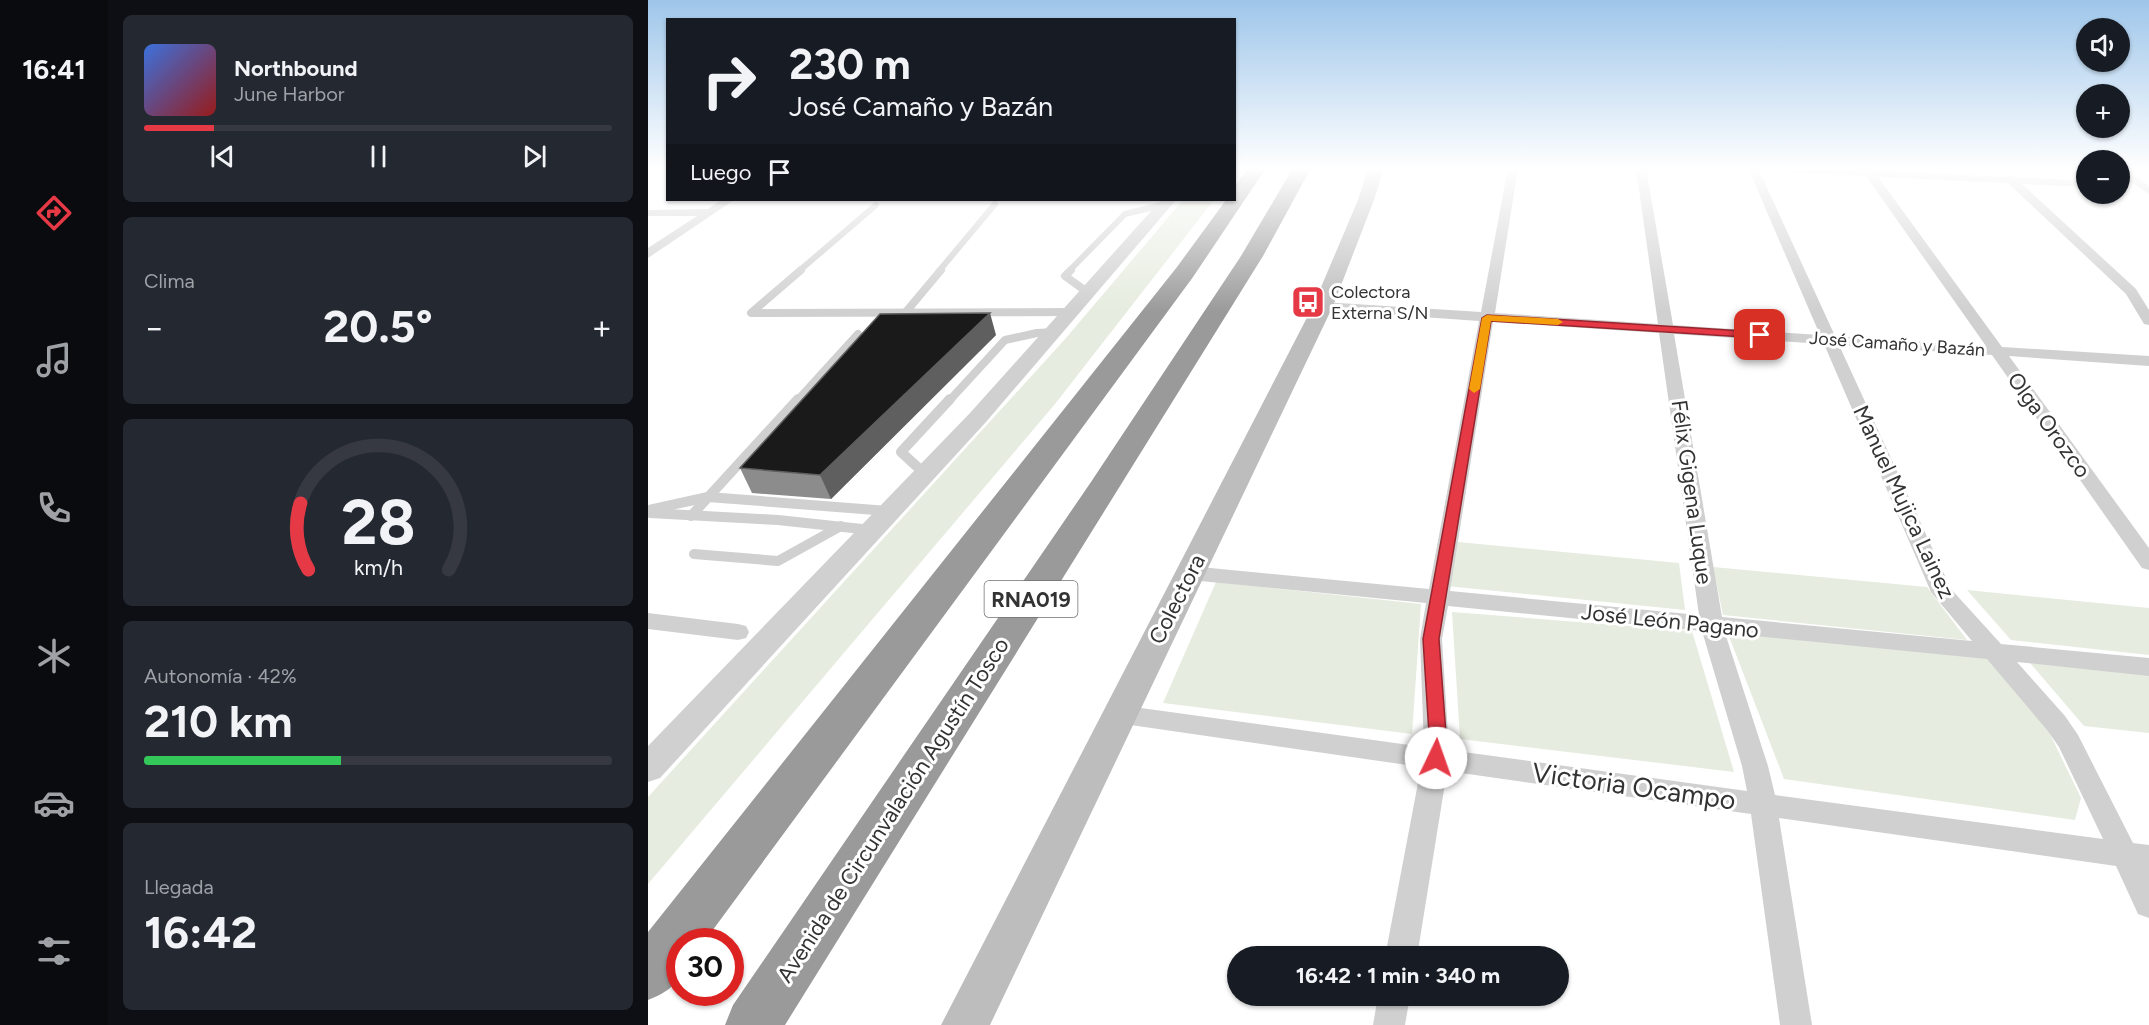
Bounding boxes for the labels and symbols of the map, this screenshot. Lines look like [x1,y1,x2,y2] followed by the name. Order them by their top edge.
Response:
[1331,281,1429,324] place label: Colectora Externa S/N
[1290,284,1326,320] bus stop icon: Colectora Externa S/N
[1734,309,1785,360] pin
[1808,327,1986,361] street label: José Camaño y Bazán
[2002,367,2096,483] street label: Olga Orozco
[1666,398,1718,586] street label: Félix Gigena Luque
[1847,401,1961,603] street label: Manuel Mujica Lainez
[1143,550,1211,648] street label: Colectora
[984,581,1078,617] road number: RNA019
[1580,598,1760,644] street label: José León Pagano
[771,633,1015,987] street label: Avenida de Circunvalación Agustín Tosco
[1404,726,1468,790] position arrow
[1530,755,1738,817] street label: Victoria Ocampo
[666,928,744,1006] speed limit sign: 30

